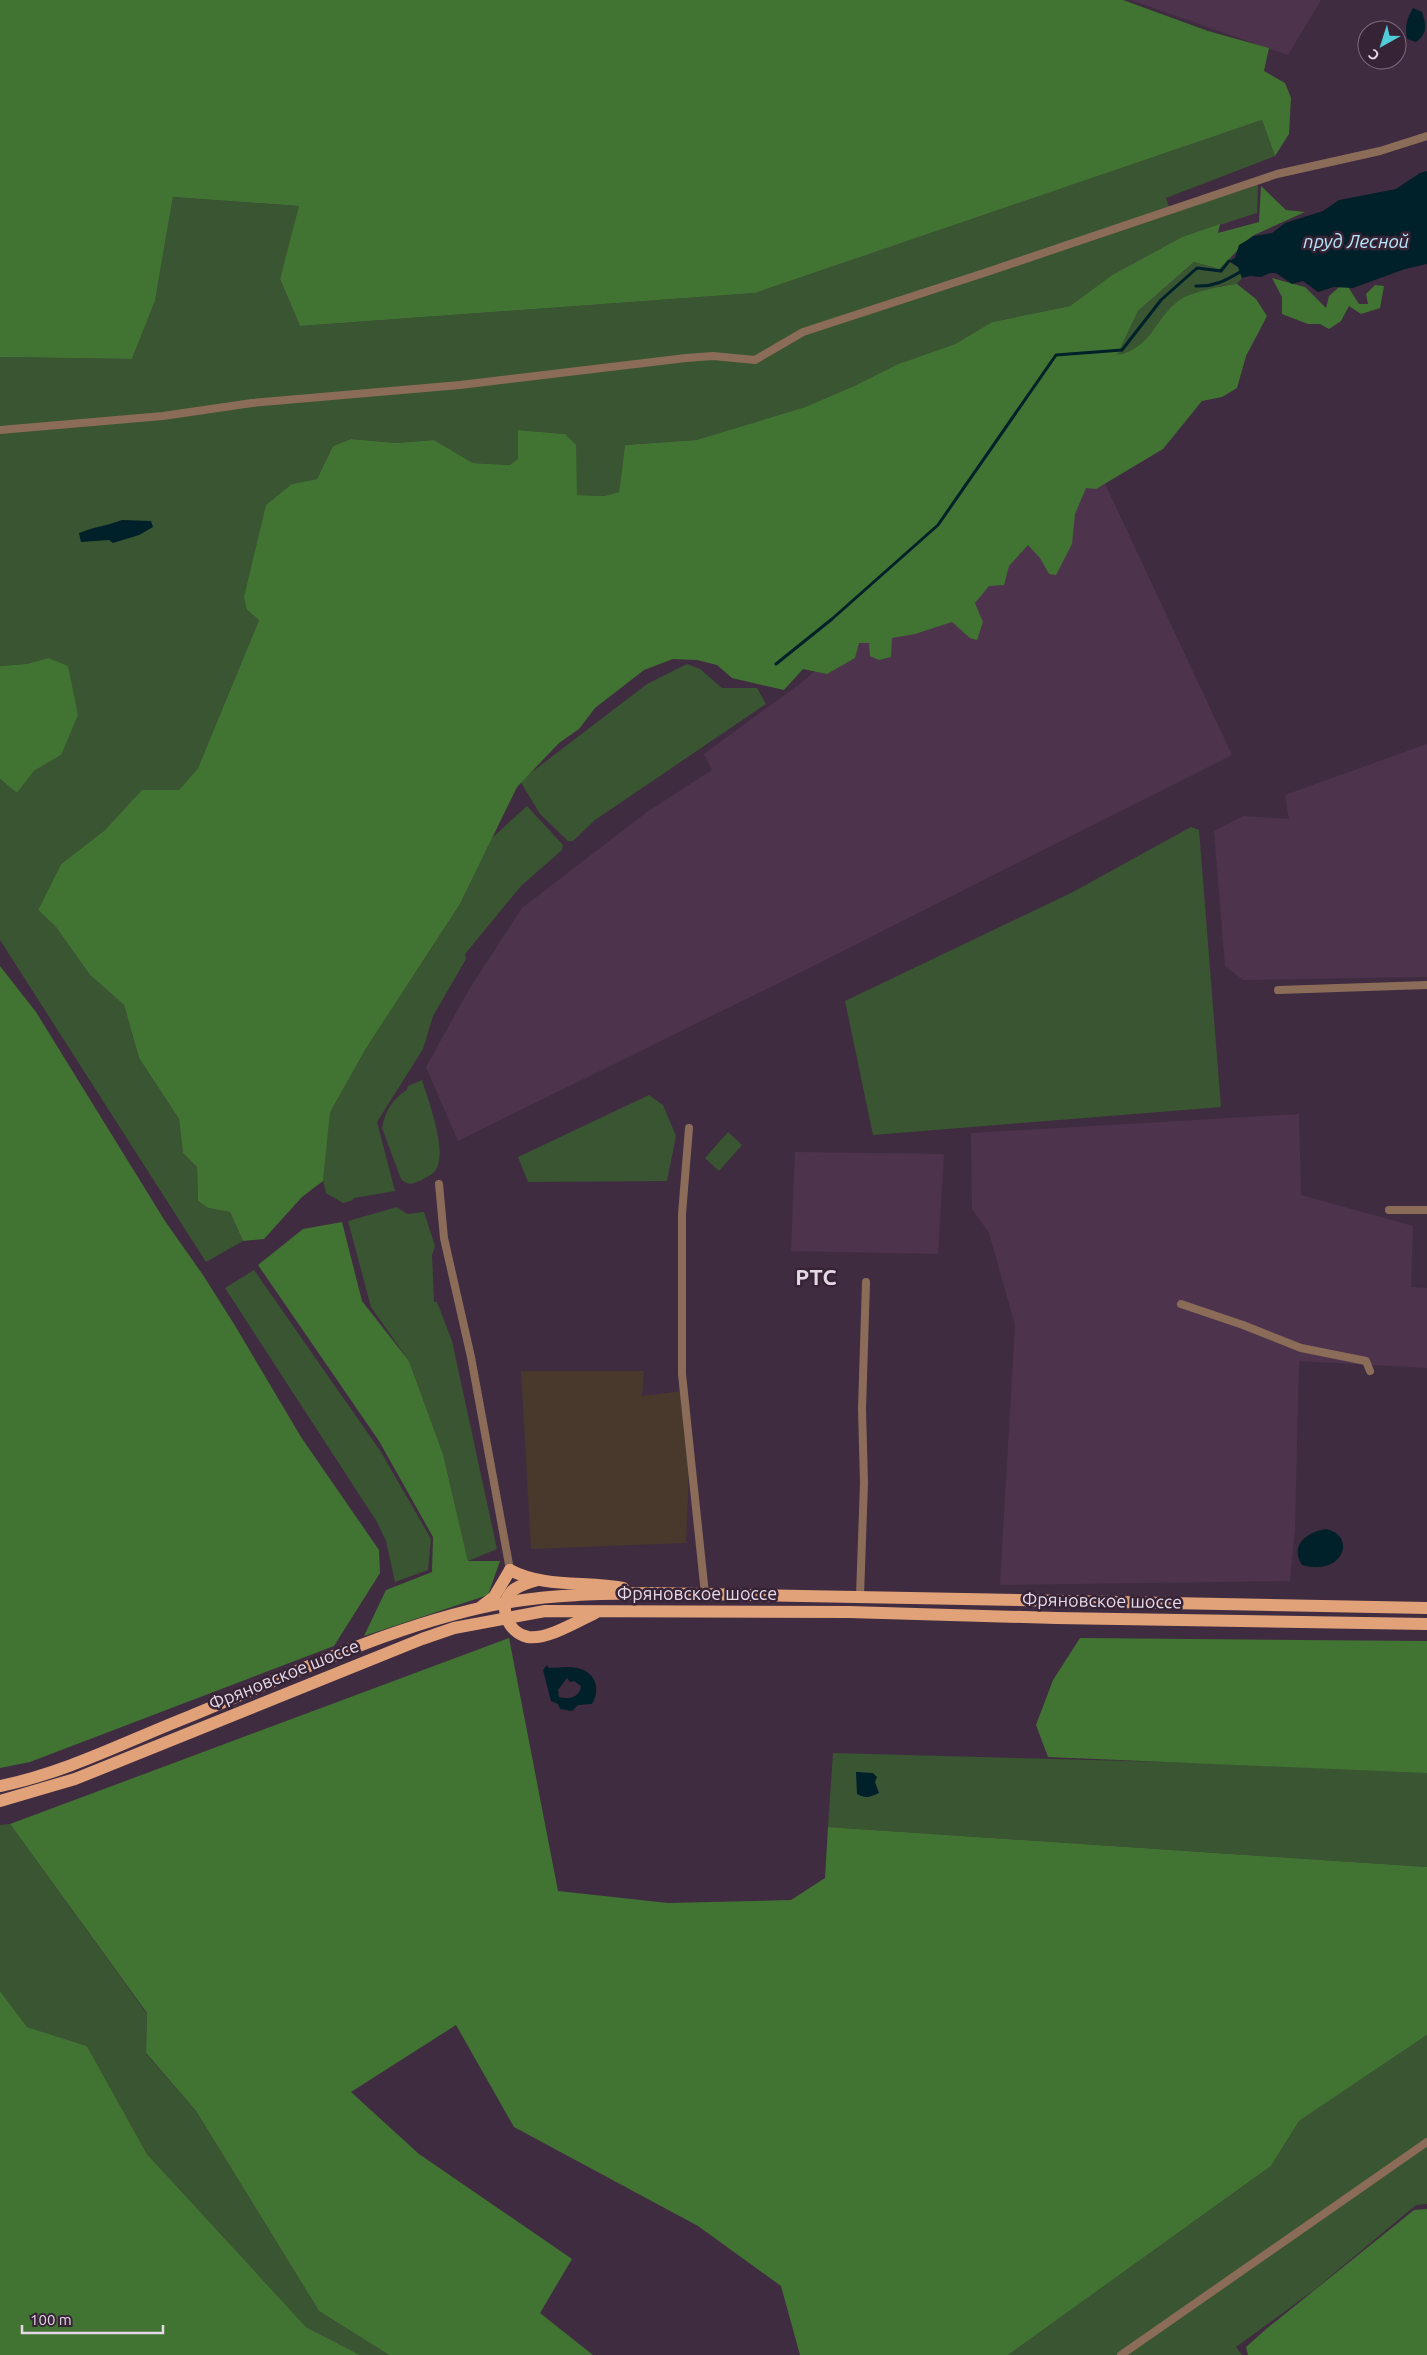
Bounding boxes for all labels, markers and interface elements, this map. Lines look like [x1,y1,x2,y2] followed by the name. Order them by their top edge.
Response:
[1357,20,1407,70] north arrow
[1365,46,1382,64] text: С
[1303,230,1409,252] water label: пруд Лесной
[795,1264,837,1289] district label: РТС
[617,1583,777,1603] street label: Фряновское шоссе
[1022,1589,1182,1611] street label: Фряновское шоссе
[206,1635,362,1713] street label: Фряновское шоссе
[22,2302,164,2334] scale bar
[30,2311,72,2328] text: 100 m

